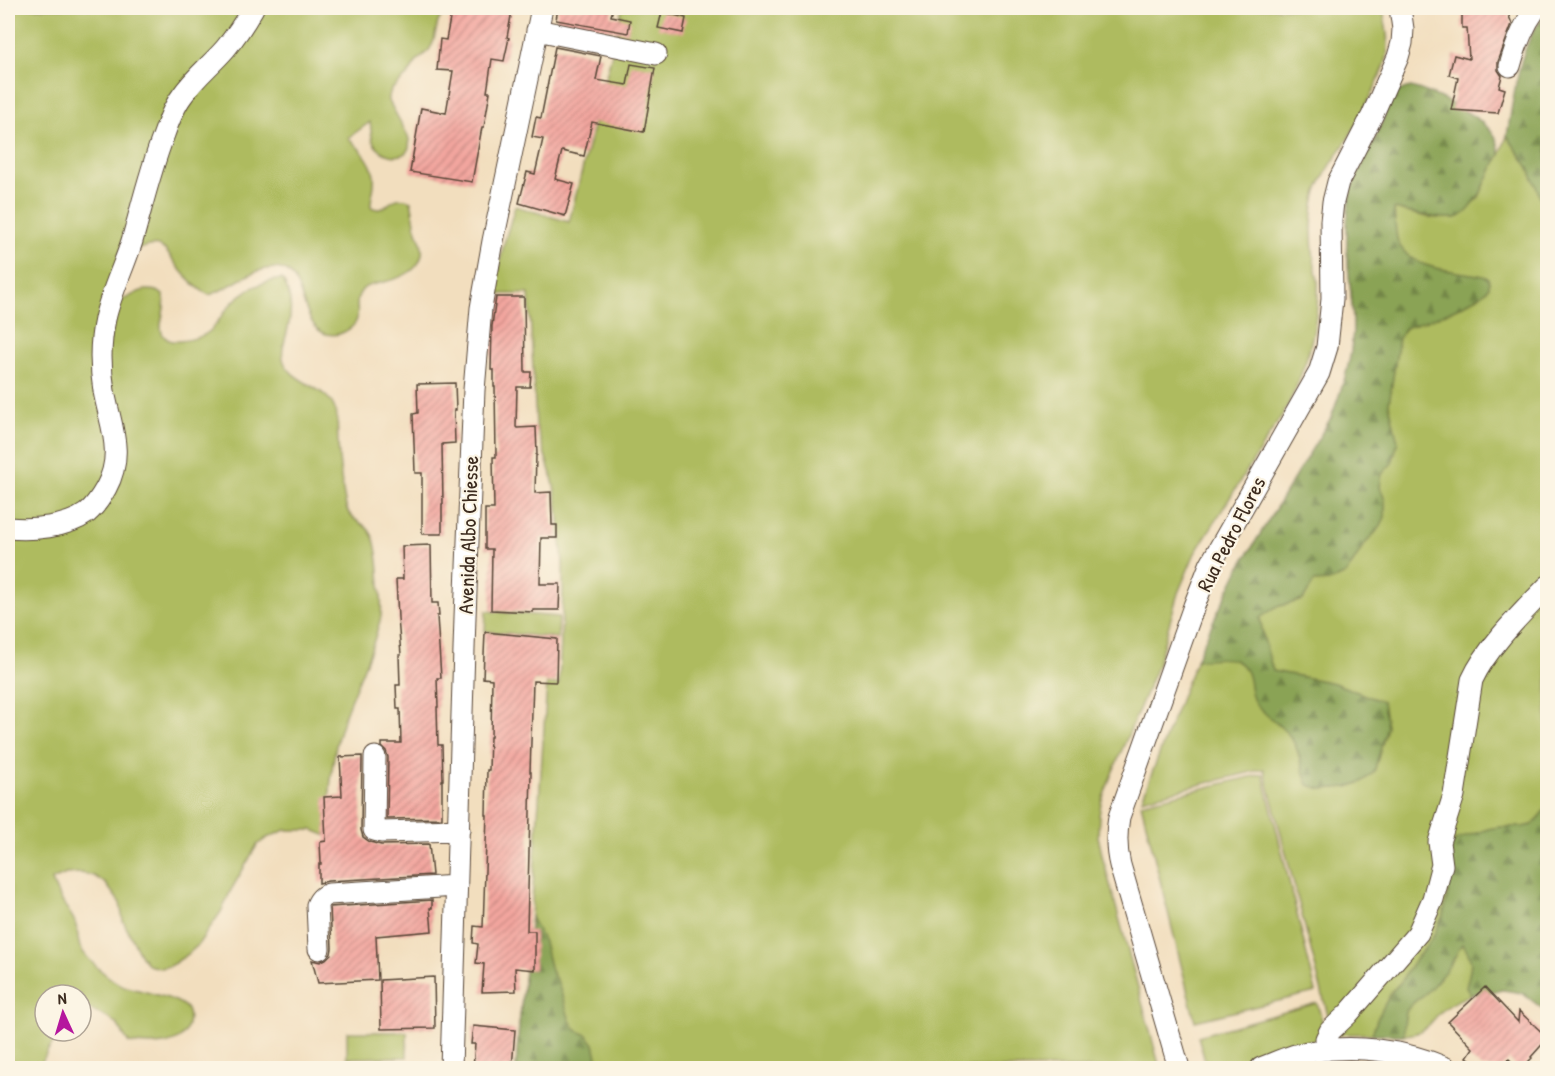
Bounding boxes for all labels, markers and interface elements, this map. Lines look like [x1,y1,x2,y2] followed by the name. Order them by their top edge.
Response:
[451,455,485,615] street label: Avenida Albo Chiesse
[1190,472,1272,596] street label: Rua Pedro Flores
[33,983,93,1043] north arrow
[57,987,67,1009] text: N

